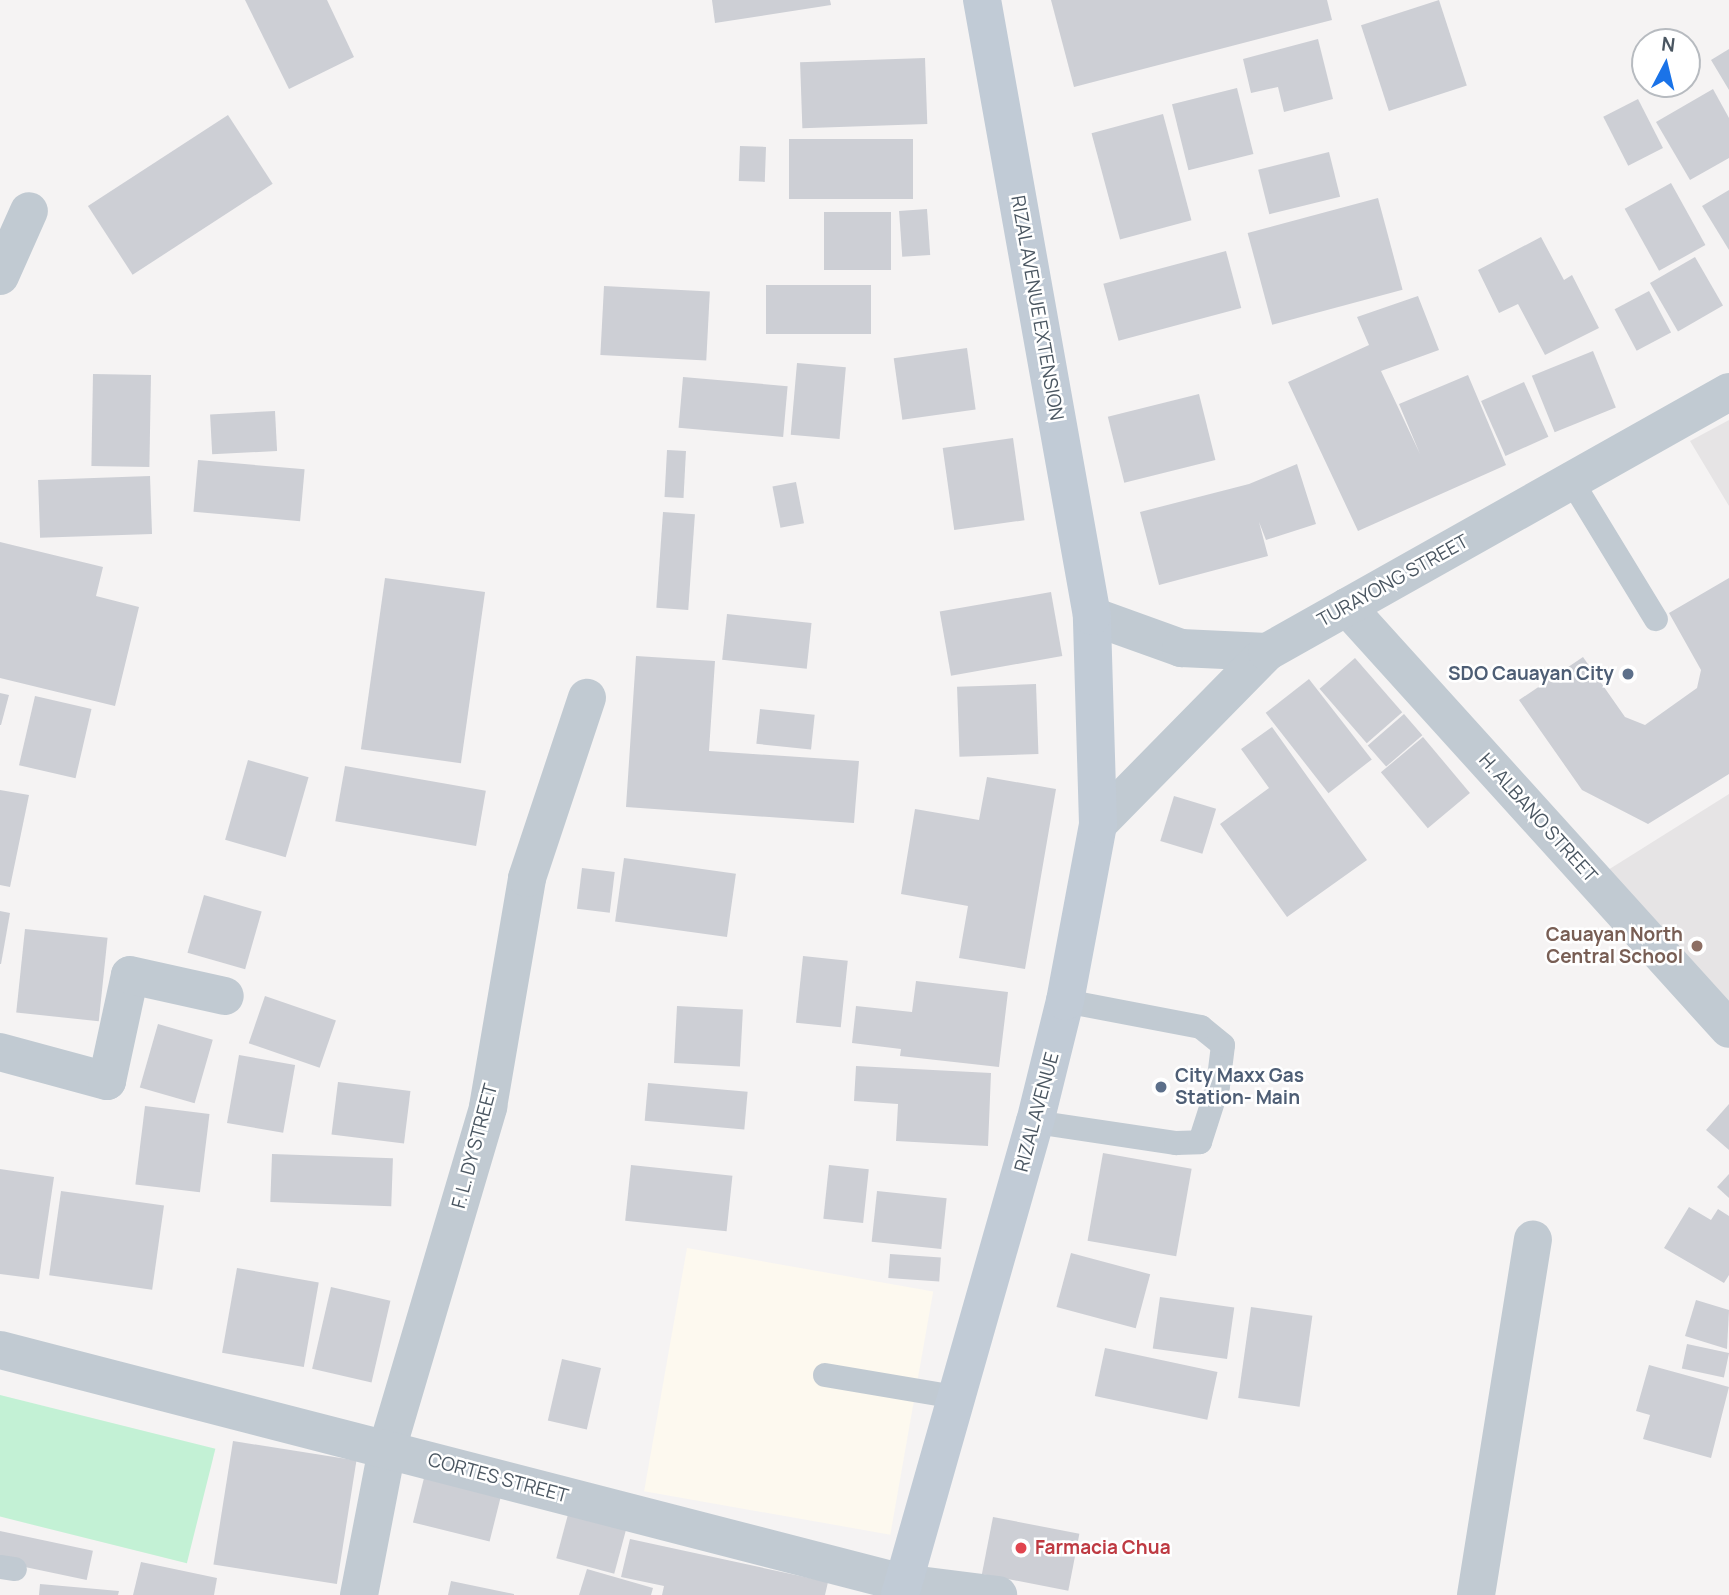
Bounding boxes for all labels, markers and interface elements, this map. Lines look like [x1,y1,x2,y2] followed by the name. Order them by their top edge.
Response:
[1631,28,1701,98] north arrow
[1660,30,1677,58] text: N
[1006,193,1068,423] street label: RIZAL AVENUE EXTENSION
[1313,530,1473,632] street label: TURAYONG STREET
[1448,663,1614,685] place label: SDO Cauayan City
[1620,666,1636,682] marker: SDO Cauayan City
[1474,749,1602,887] street label: H. ALBANO STREET
[1546,924,1683,968] place label: Cauayan North Central School
[1689,938,1705,954] marker: Cauayan North Central School
[1010,1049,1064,1175] street label: RIZAL AVENUE
[1175,1065,1304,1109] place label: City Maxx Gas Station- Main
[1153,1079,1169,1095] marker: City Maxx Gas Station- Main
[447,1081,503,1211] street label: F. L. DY STREET
[425,1448,571,1508] street label: CORTES STREET
[1035,1537,1171,1559] place label: Farmacia Chua
[1013,1540,1029,1556] marker: Farmacia Chua

